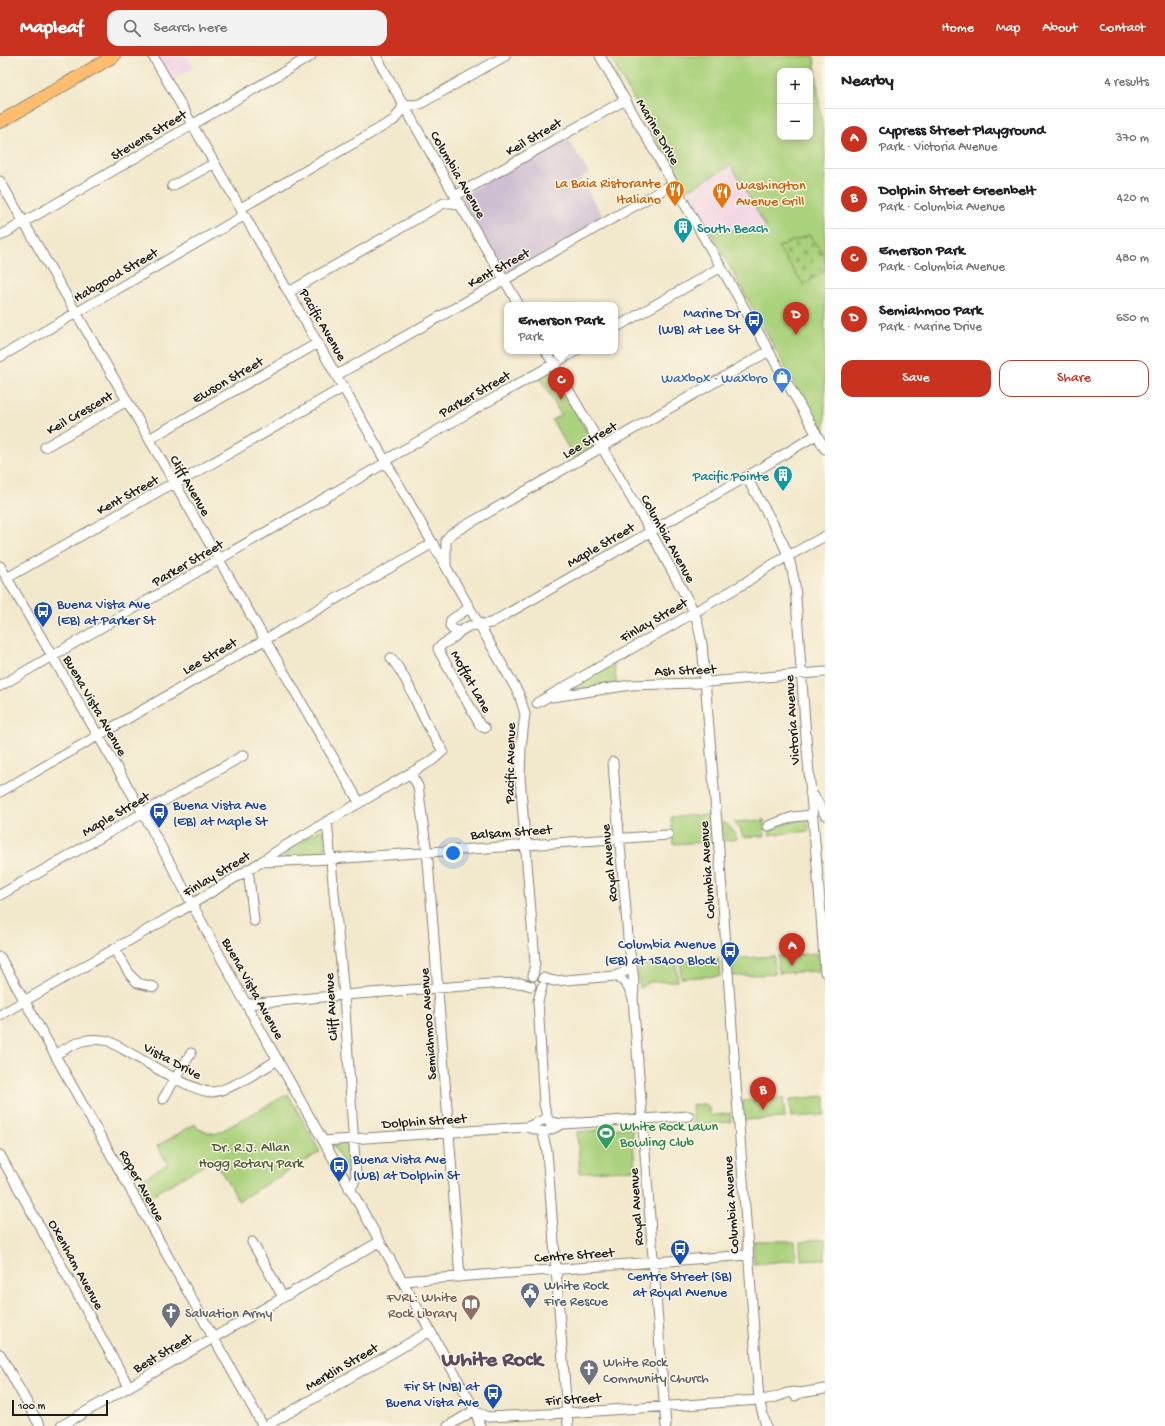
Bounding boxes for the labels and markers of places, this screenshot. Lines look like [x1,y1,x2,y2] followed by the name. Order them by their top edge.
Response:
[555,176,662,209] place label: La Baia Ristorante Italiano
[736,178,806,211] place label: Washington Avenue Grill
[664,179,686,207] restaurant icon: La Baia Ristorante Italiano
[711,181,733,209] restaurant icon: Washington Avenue Grill
[672,216,694,244] building icon: South Beach
[697,221,769,238] place label: South Beach
[783,302,809,335] pin: D
[658,306,741,339] place label: Marine Dr (WB) at Lee St
[743,309,765,337] bus stop icon: Marine Dr (WB) at Lee St
[771,366,793,394] shop icon: Waxbox · Waxbro
[548,367,574,400] pin: C
[661,371,768,388] place label: Waxbox · Waxbro
[772,464,794,492] building icon: Pacific Pointe
[692,469,770,486] place label: Pacific Pointe
[56,597,157,630] place label: Buena Vista Ave (EB) at Parker St
[32,600,54,628] bus stop icon: Buena Vista Ave (EB) at Parker St
[172,798,268,831] place label: Buena Vista Ave (EB) at Maple St
[148,801,170,829] bus stop icon: Buena Vista Ave (EB) at Maple St
[779,933,805,966] pin: A
[605,937,718,970] place label: Columbia Avenue (EB) at 15400 Block
[719,940,741,968] bus stop icon: Columbia Avenue (EB) at 15400 Block
[750,1077,776,1110] pin: B
[619,1119,718,1152] place label: White Rock Lawn Bowling Club
[595,1122,617,1150] sports icon: White Rock Lawn Bowling Club
[352,1152,460,1185] place label: Buena Vista Ave (WB) at Dolphin St
[328,1155,350,1183] bus stop icon: Buena Vista Ave (WB) at Dolphin St
[669,1238,691,1266] bus stop icon: Centre Street (SB) at Royal Avenue
[628,1269,732,1302] place label: Centre Street (SB) at Royal Avenue
[543,1278,610,1311] place label: White Rock Fire Rescue
[519,1281,541,1309] public building icon: White Rock Fire Rescue
[385,1290,458,1323] place label: FVRL: White Rock Library
[460,1293,482,1321] library icon: FVRL: White Rock Library
[160,1301,182,1329] church icon: Salvation Army
[185,1306,272,1323] place label: Salvation Army
[603,1355,709,1388] place label: White Rock Community Church
[578,1358,600,1386] church icon: White Rock Community Church
[385,1379,480,1412] place label: Fir St (NB) at Buena Vista Ave
[482,1382,504,1410] bus stop icon: Fir St (NB) at Buena Vista Ave

